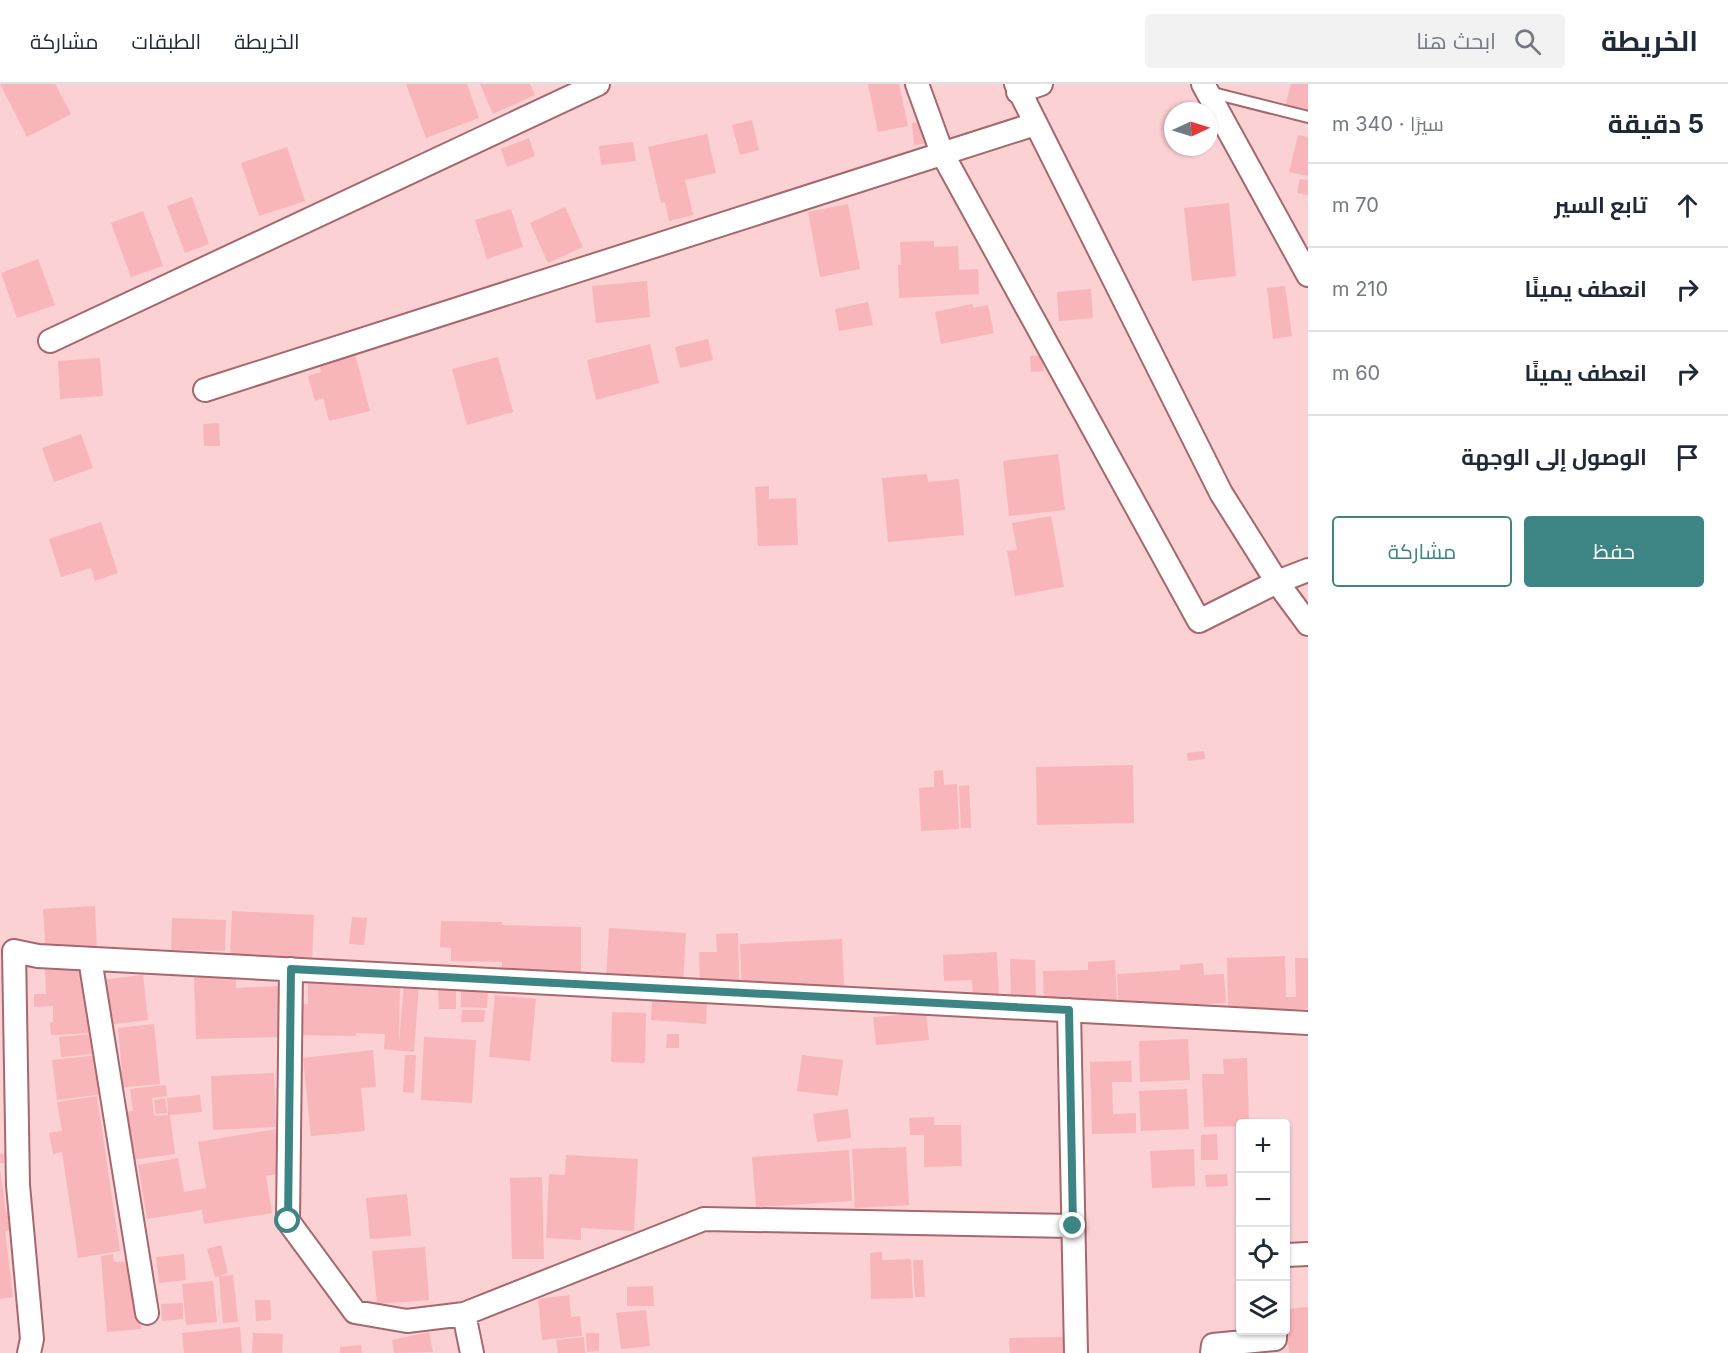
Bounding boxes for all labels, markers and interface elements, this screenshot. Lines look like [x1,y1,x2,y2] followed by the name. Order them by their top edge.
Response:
[1145,14,1565,68] search box
[1601,24,1698,58] text: الخريطة
[1511,25,1544,58] icon: search
[1416,28,1496,54] text: ابحث هنا
[30,29,99,54] text: مشاركة
[132,29,201,54] text: الطبقات
[234,29,300,54] text: الخريطة
[1164,102,1218,156] north arrow
[1608,108,1704,139] text: 5 دقيقة
[1332,112,1444,136] text: سيرًا · 340 m
[1671,189,1704,222] icon: ahead
[1554,192,1647,218] text: تابع السير
[1332,193,1379,217] text: 70 m
[1671,273,1704,306] icon: right
[1525,276,1647,302] text: انعطف يمينًا
[1332,277,1388,301] text: 210 m
[1671,357,1704,390] icon: right
[1525,360,1647,386] text: انعطف يمينًا
[1332,361,1380,385] text: 60 m
[1671,441,1704,474] icon: arrive
[1461,444,1647,470] text: الوصول إلى الوجهة
[1332,516,1512,587] button: مشاركة
[1524,516,1704,587] button: حفظ
[1236,1119,1290,1335] map controls
[1236,1119,1290,1173] button: +
[1236,1173,1290,1227] button: −
[274,1207,300,1233] route start
[1059,1212,1085,1238] route end
[1236,1227,1290,1281] button: locate
[1236,1281,1290,1335] button: layers

